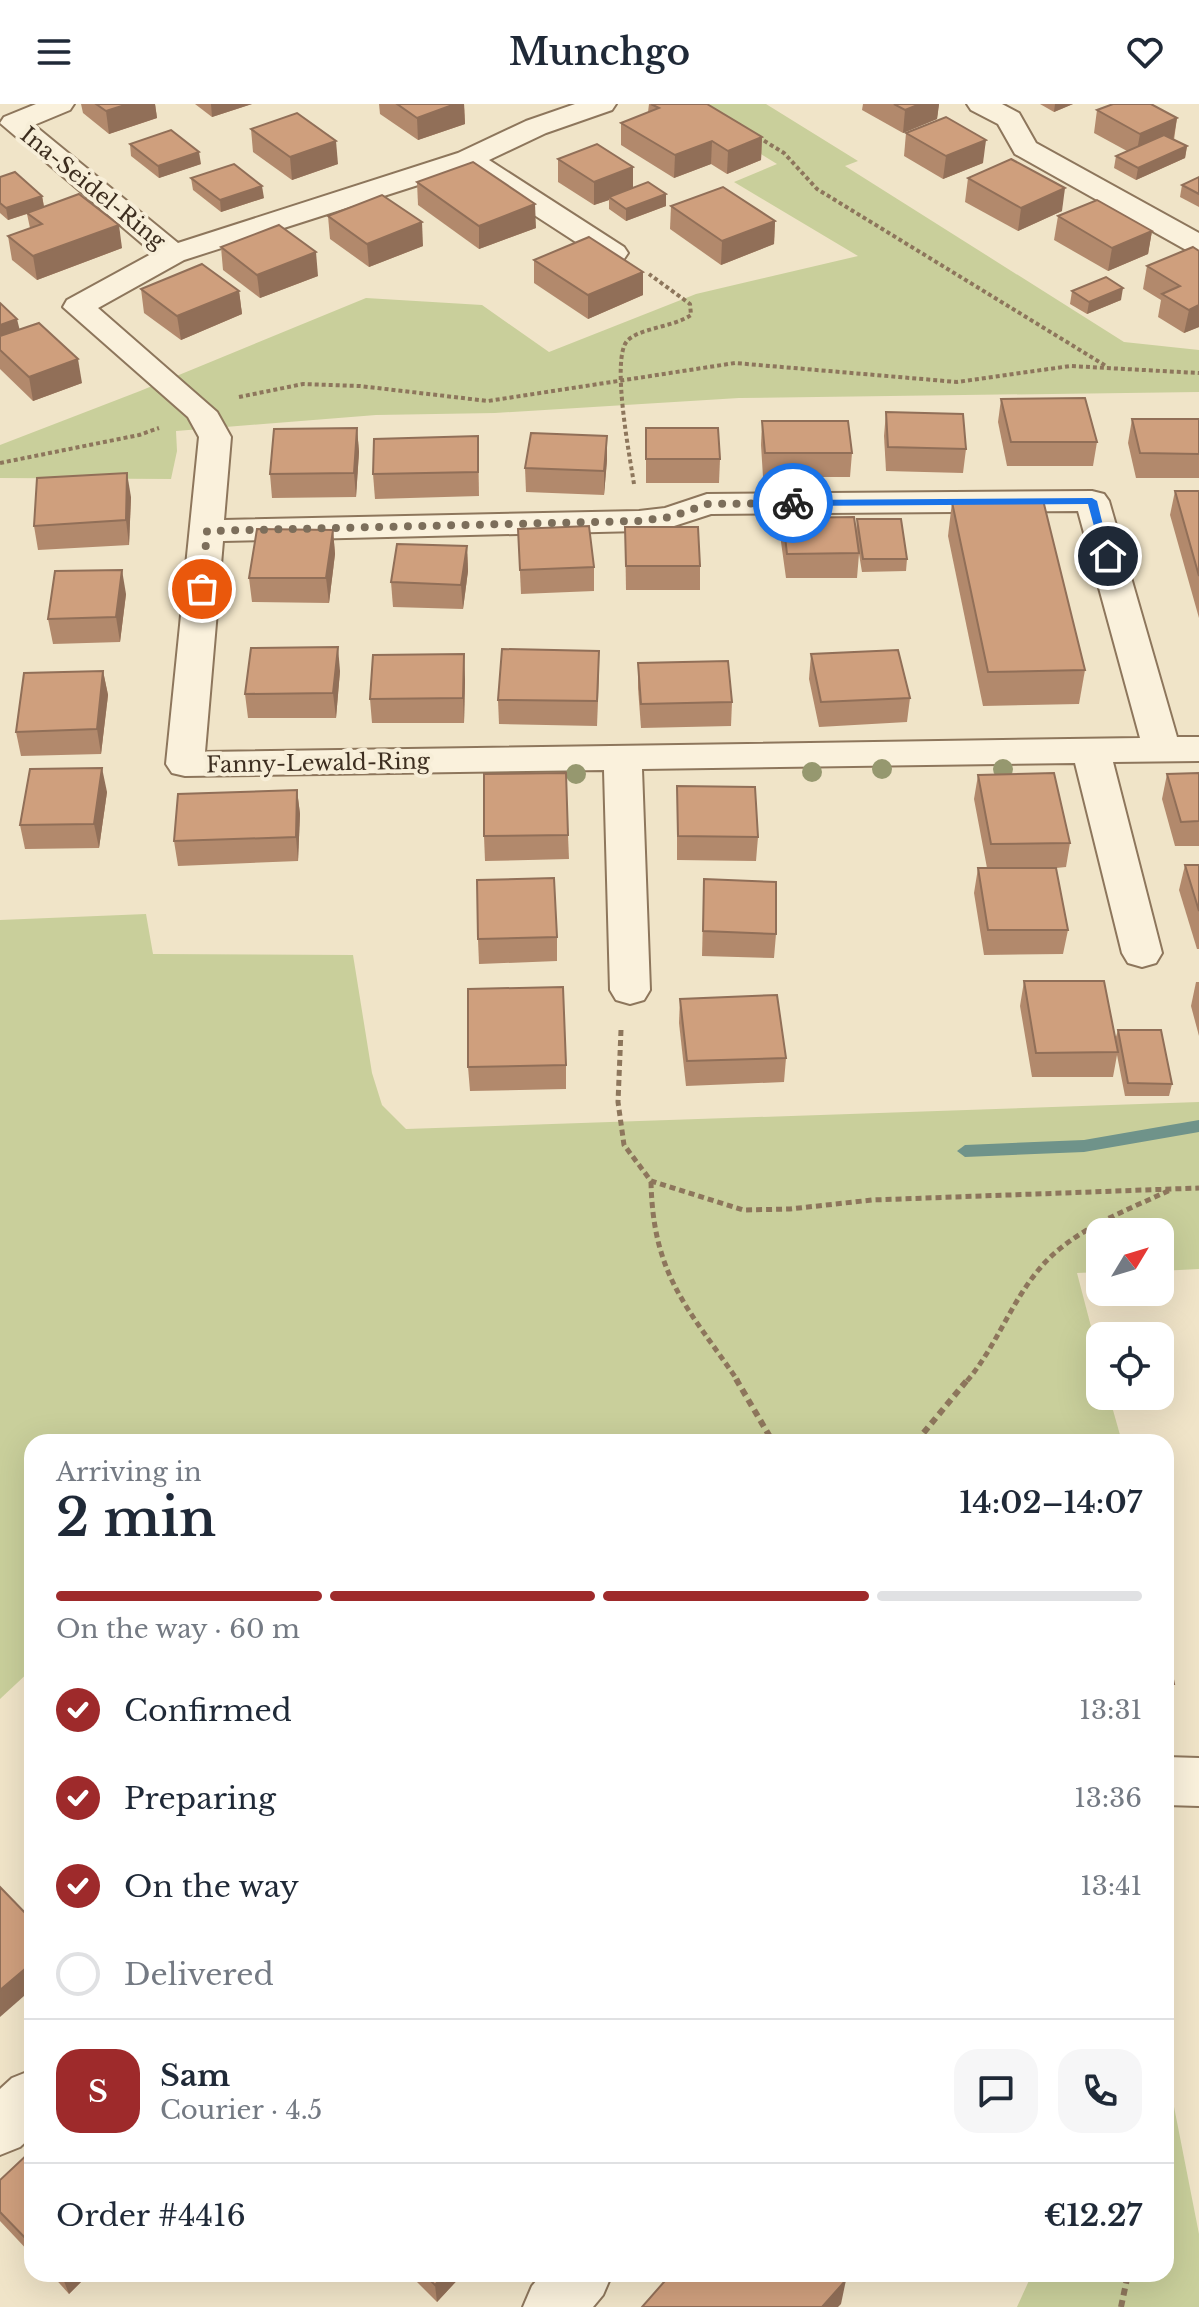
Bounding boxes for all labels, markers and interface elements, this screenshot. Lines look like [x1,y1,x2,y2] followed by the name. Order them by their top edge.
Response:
[32,30,76,74] icon: menu
[509,30,690,75] text: Munchgo
[1123,30,1167,74] icon: heart
[15,121,172,255] street label: Ina-Seidel-Ring
[753,463,833,543] courier
[771,481,815,525] icon: bike
[1074,522,1142,590] pin
[1086,534,1130,578] icon: home
[168,555,236,623] pin
[180,567,224,611] icon: bag
[206,748,431,778] street label: Fanny-Lewald-Ring
[1086,1218,1174,1306] north arrow
[1086,1218,1174,1410] map controls
[1086,1322,1174,1410] button: locate
[56,1456,202,1488] text: Arriving in
[959,1484,1142,1521] text: 14:02–14:07
[56,1486,216,1550] text: 2 min
[56,1613,300,1645] text: On the way · 60 m
[56,1688,100,1732] icon: check
[124,1692,292,1729] text: Confirmed
[1079,1694,1142,1726] text: 13:31
[56,1776,100,1820] icon: check
[124,1780,276,1817] text: Preparing
[1074,1782,1142,1814] text: 13:36
[56,1864,100,1908] icon: check
[124,1868,299,1905] text: On the way
[1080,1870,1142,1902] text: 13:41
[124,1956,274,1993] text: Delivered
[954,2049,1038,2133] button: chat
[1058,2049,1142,2133] button: phone
[160,2057,230,2094] text: Sam
[88,2073,108,2110] text: S
[160,2094,322,2126] text: Courier · 4.5
[56,2197,246,2234] text: Order #4416
[1044,2197,1142,2234] text: €12.27

